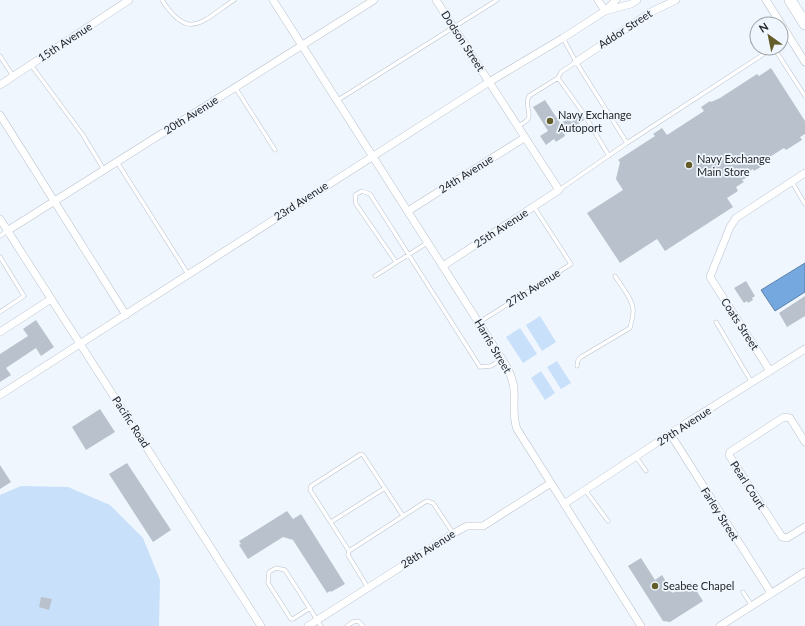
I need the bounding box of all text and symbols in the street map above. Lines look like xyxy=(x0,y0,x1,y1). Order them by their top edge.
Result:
street label: Addor Street xyxy=(595,6,654,51)
street label: Dodson Street xyxy=(439,8,488,73)
north arrow xyxy=(749,16,789,56)
street label: 15th Avenue xyxy=(35,19,94,64)
text: N xyxy=(756,19,770,35)
street label: 20th Avenue xyxy=(161,93,221,136)
place label: Navy Exchange Autoport xyxy=(558,108,632,134)
marker: Navy Exchange Autoport xyxy=(545,116,555,126)
street label: 24th Avenue xyxy=(436,152,496,195)
place label: Navy Exchange Main Store xyxy=(697,152,771,178)
marker: Navy Exchange Main Store xyxy=(684,160,694,170)
street label: 23rd Avenue xyxy=(271,178,330,223)
street label: 25th Avenue xyxy=(471,205,530,250)
street label: 27th Avenue xyxy=(503,266,563,309)
street label: Coats Street xyxy=(719,295,762,352)
street label: Harris Street xyxy=(472,316,515,375)
street label: Pacific Road xyxy=(110,394,153,450)
street label: 29th Avenue xyxy=(654,403,713,448)
street label: Pearl Court xyxy=(728,458,769,511)
street label: Farley Street xyxy=(699,485,742,543)
street label: 28th Avenue xyxy=(398,527,458,570)
place label: Seabee Chapel xyxy=(663,579,734,592)
marker: Seabee Chapel xyxy=(650,581,660,591)

